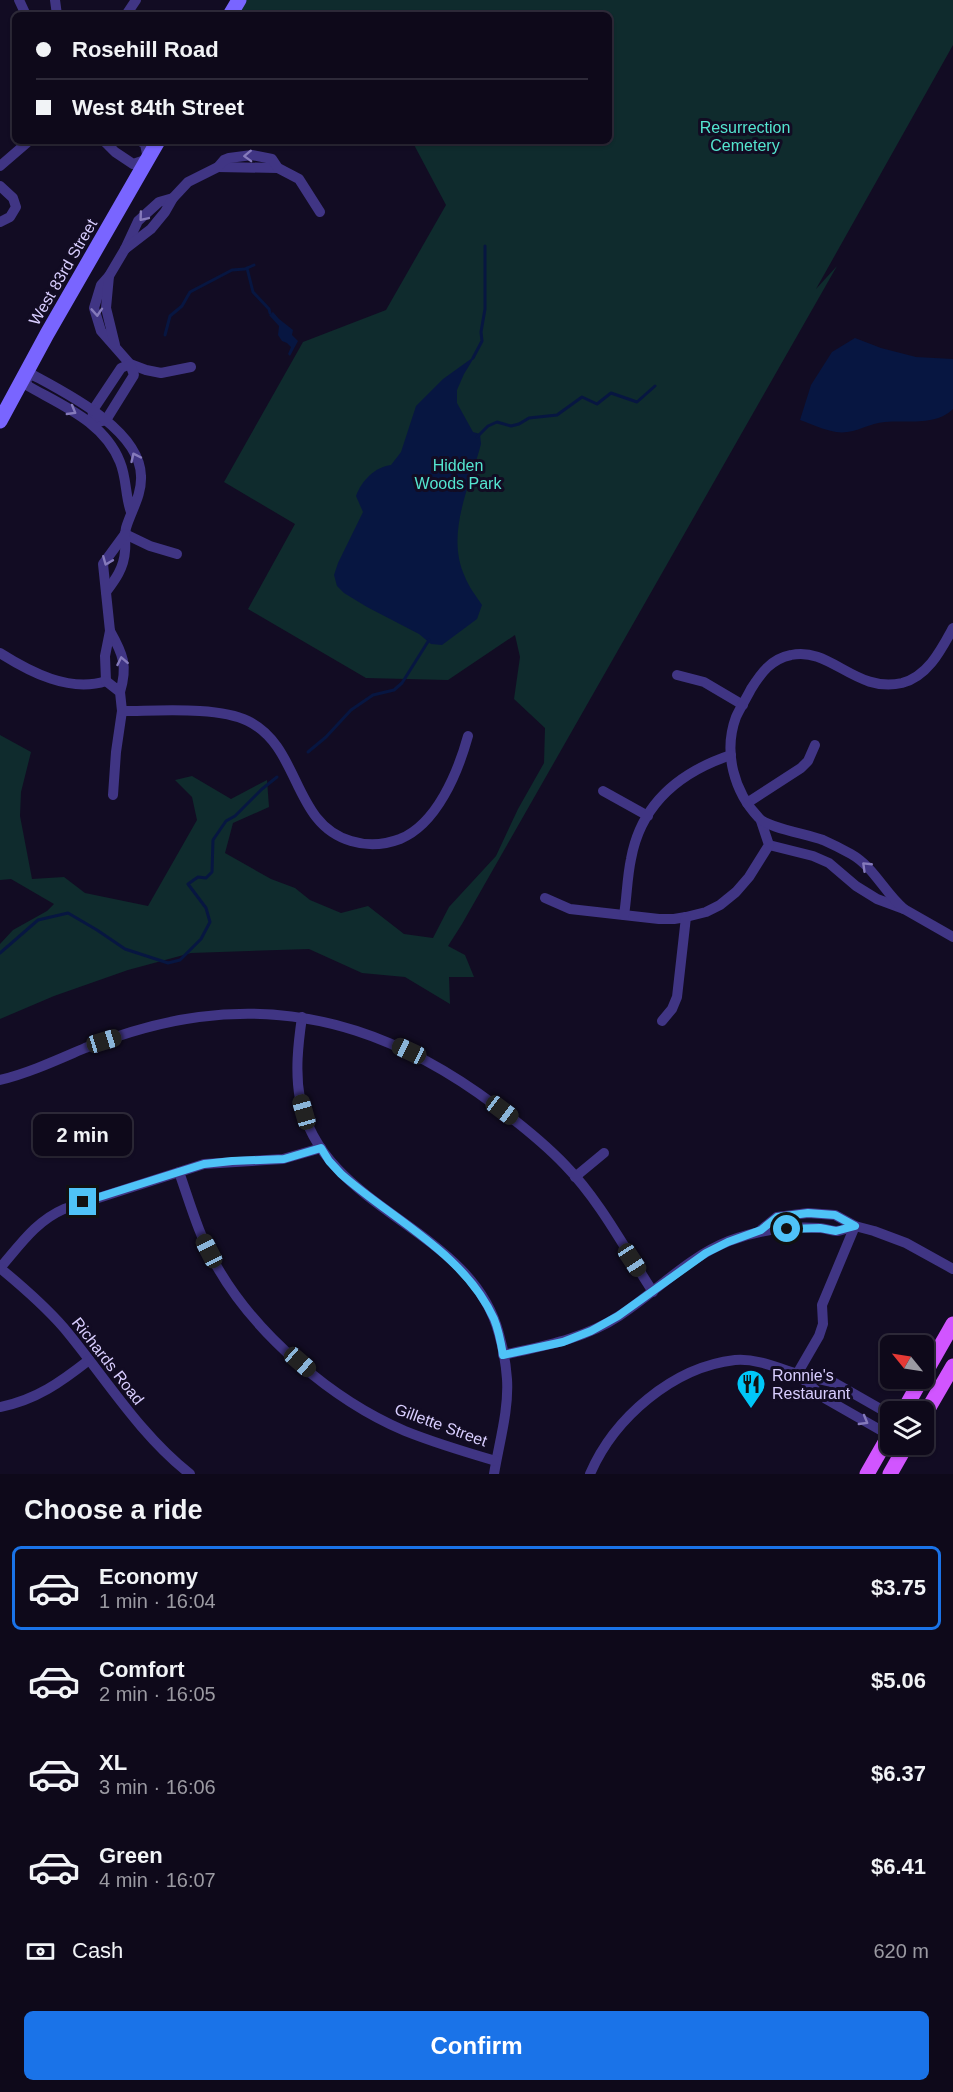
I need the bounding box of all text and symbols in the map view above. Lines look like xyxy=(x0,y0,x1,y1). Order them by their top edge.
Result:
text: Rosehill Road xyxy=(72,37,219,62)
text: West 84th Street xyxy=(72,95,244,120)
park label: Resurrection Cemetery xyxy=(700,119,790,154)
one-way arrow xyxy=(244,150,253,162)
one-way arrow xyxy=(139,210,150,221)
street label: West 83rd Street xyxy=(26,215,101,328)
one-way arrow xyxy=(90,307,103,316)
one-way arrow xyxy=(66,404,76,415)
one-way arrow xyxy=(130,452,142,463)
park label: Hidden Woods Park xyxy=(415,457,502,492)
one-way arrow xyxy=(102,555,114,566)
one-way arrow xyxy=(116,656,129,666)
one-way arrow xyxy=(862,862,872,873)
car xyxy=(84,1027,124,1055)
car xyxy=(389,1035,429,1067)
car xyxy=(290,1092,318,1132)
car xyxy=(482,1092,522,1128)
callout: 2 min xyxy=(34,1115,132,1157)
text: 2 min xyxy=(56,1124,109,1146)
route end xyxy=(69,1188,96,1215)
route start xyxy=(773,1215,800,1242)
car xyxy=(193,1231,225,1271)
car xyxy=(615,1240,649,1280)
street label: Richards Road xyxy=(69,1314,147,1408)
north arrow xyxy=(880,1335,934,1389)
map controls xyxy=(880,1335,934,1455)
car xyxy=(281,1343,319,1381)
place label: Ronnie's Restaurant xyxy=(772,1367,851,1402)
restaurant icon: Ronnie's Restaurant xyxy=(735,1368,767,1410)
street label: Gillette Street xyxy=(393,1400,490,1450)
button: layers xyxy=(880,1401,934,1455)
one-way arrow xyxy=(858,1414,868,1425)
text: Choose a ride xyxy=(24,1495,203,1525)
icon: car xyxy=(27,1561,81,1615)
text: Economy xyxy=(99,1564,198,1589)
text: $3.75 xyxy=(871,1575,926,1600)
text: 1 min · 16:04 xyxy=(99,1590,216,1612)
icon: car xyxy=(27,1654,81,1708)
text: Comfort xyxy=(99,1657,185,1682)
text: $5.06 xyxy=(871,1668,926,1693)
text: 2 min · 16:05 xyxy=(99,1683,216,1705)
icon: car xyxy=(27,1747,81,1801)
text: XL xyxy=(99,1750,127,1775)
text: $6.37 xyxy=(871,1761,926,1786)
text: 3 min · 16:06 xyxy=(99,1776,216,1798)
icon: car xyxy=(27,1840,81,1894)
text: Green xyxy=(99,1843,163,1868)
text: $6.41 xyxy=(871,1854,926,1879)
text: 4 min · 16:07 xyxy=(99,1869,216,1891)
icon: cash xyxy=(24,1935,57,1968)
text: Cash xyxy=(72,1938,123,1963)
text: 620 m xyxy=(873,1940,929,1962)
button: Confirm xyxy=(24,2011,929,2080)

